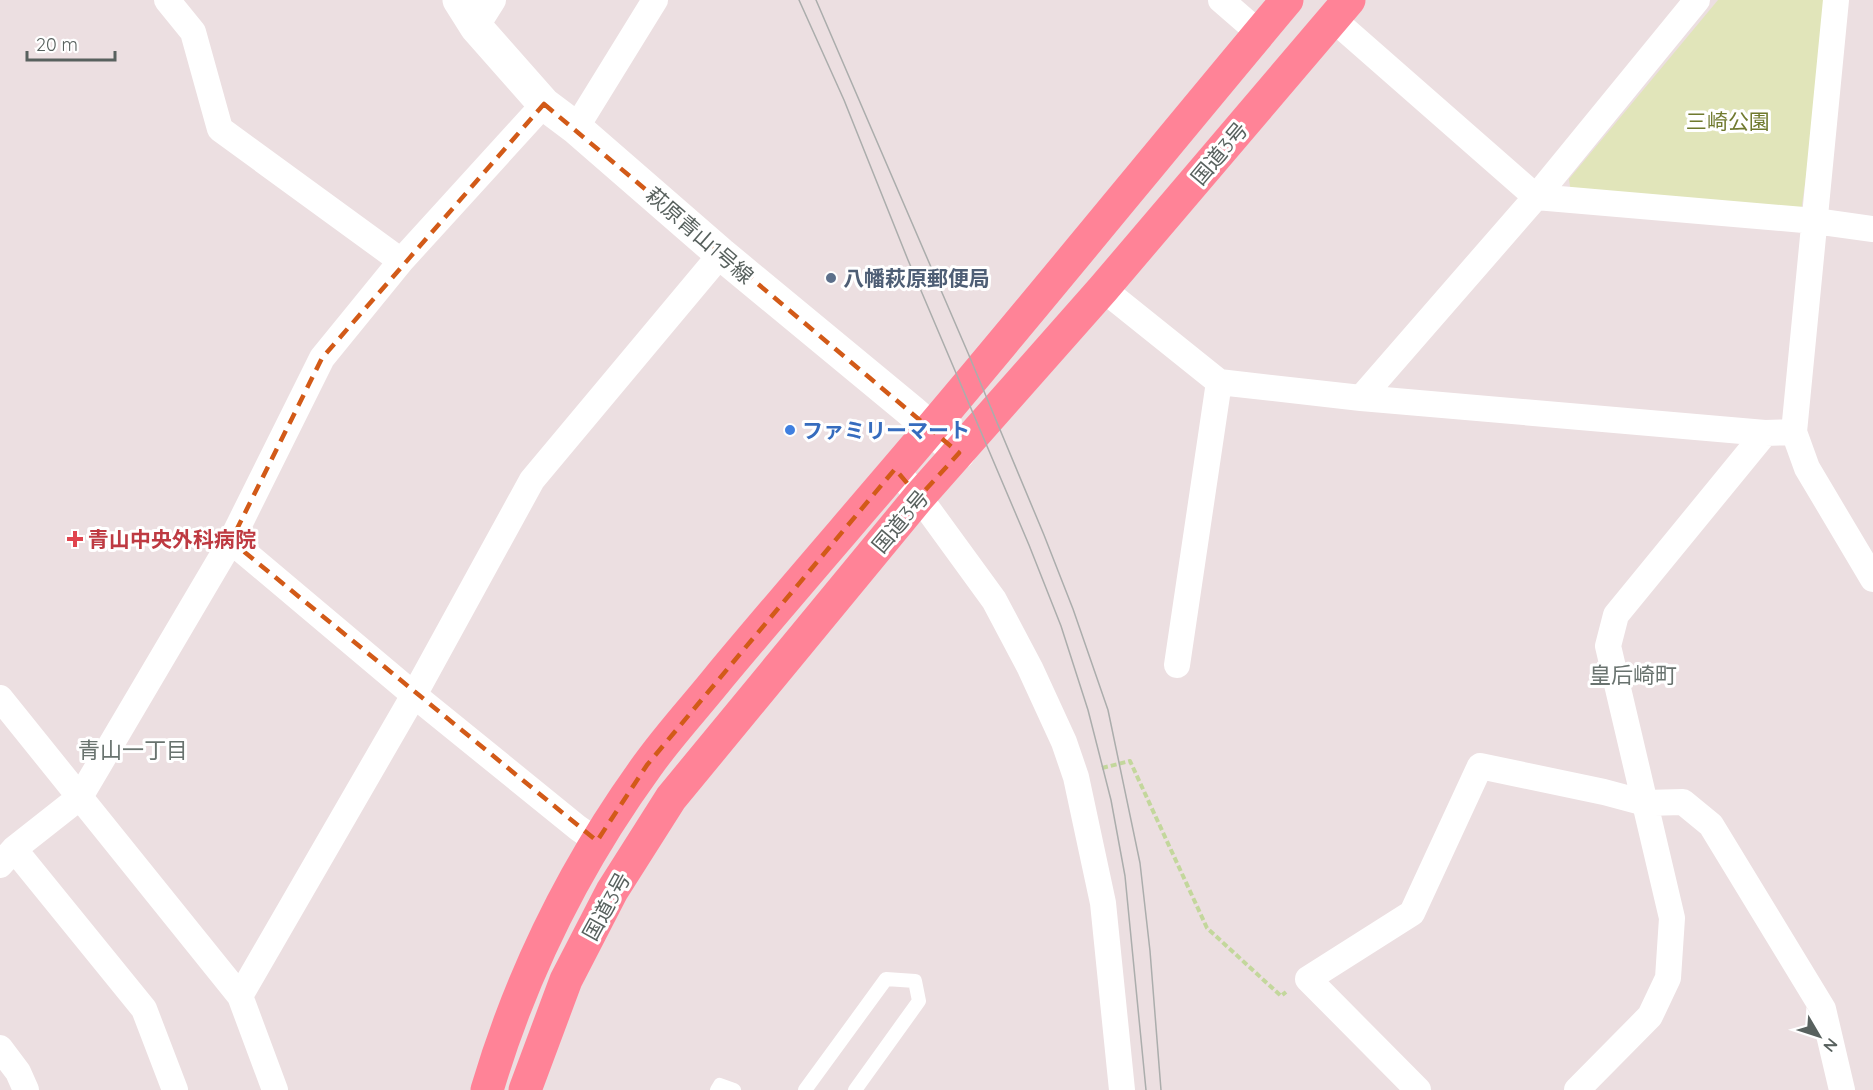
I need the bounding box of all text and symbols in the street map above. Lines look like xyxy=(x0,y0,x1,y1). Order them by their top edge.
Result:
scale bar xyxy=(27,24,116,62)
text: 20 m xyxy=(36,33,78,56)
park label: 三崎公園 xyxy=(1686,108,1770,134)
street label: 国道3号 xyxy=(1185,116,1253,190)
street label: 萩原青山1号線 xyxy=(641,181,759,289)
place label: 八幡萩原郵便局 xyxy=(843,265,990,291)
marker: 八幡萩原郵便局 xyxy=(824,271,838,285)
place label: ファミリーマート xyxy=(802,417,970,443)
marker: ファミリーマート xyxy=(783,423,797,437)
street label: 国道3号 xyxy=(866,484,934,558)
place label: 青山中央外科病院 xyxy=(88,526,256,552)
marker: 青山中央外科病院 xyxy=(66,530,84,548)
district label: 皇后崎町 xyxy=(1589,661,1677,689)
district label: 青山一丁目 xyxy=(78,736,188,764)
street label: 国道3号 xyxy=(577,867,635,945)
north arrow xyxy=(1789,1006,1849,1066)
text: N xyxy=(1819,1035,1842,1056)

